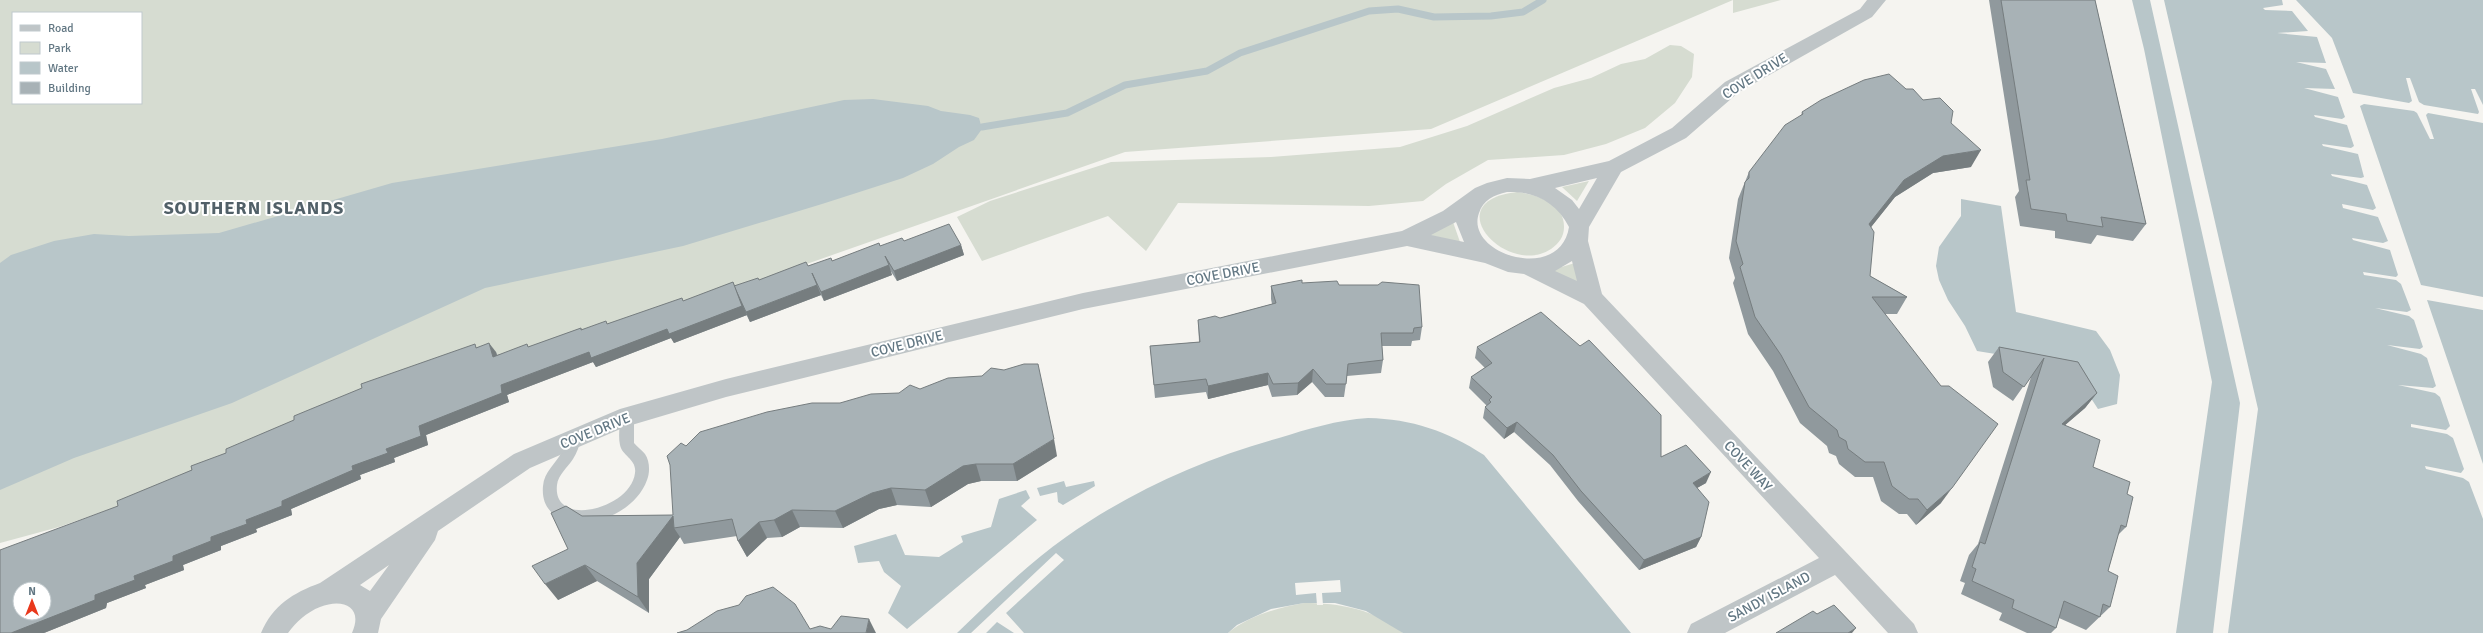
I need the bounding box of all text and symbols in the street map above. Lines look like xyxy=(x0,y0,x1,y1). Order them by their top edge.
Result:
legend xyxy=(12,12,142,104)
text: Road xyxy=(48,21,74,36)
text: Park xyxy=(48,41,71,56)
street label: COVE DRIVE xyxy=(1719,49,1791,103)
text: Water xyxy=(48,61,79,76)
text: Building xyxy=(48,81,91,96)
district label: SOUTHERN ISLANDS xyxy=(164,197,344,219)
street label: COVE DRIVE xyxy=(1185,259,1261,289)
street label: COVE DRIVE xyxy=(869,327,945,361)
street label: COVE DRIVE xyxy=(558,409,633,453)
street label: COVE WAY xyxy=(1720,437,1776,495)
street label: SANDY ISLAND xyxy=(1725,568,1813,626)
north arrow xyxy=(12,581,52,621)
text: N xyxy=(28,585,36,598)

